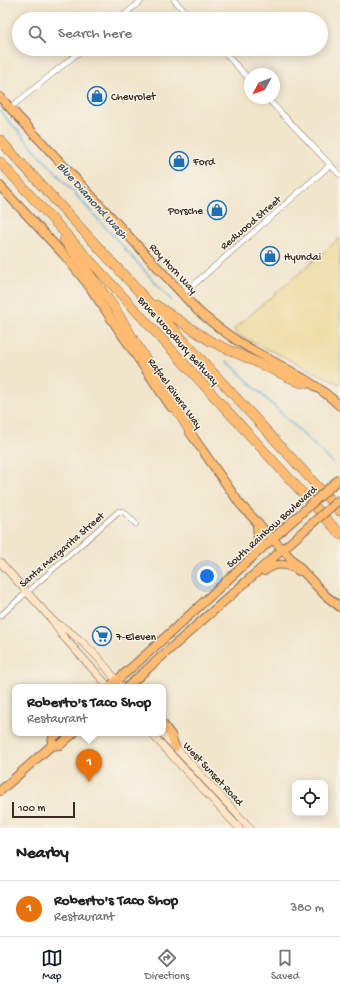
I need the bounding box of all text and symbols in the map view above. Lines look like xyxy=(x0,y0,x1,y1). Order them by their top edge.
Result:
search box xyxy=(12,12,328,56)
icon: search xyxy=(26,23,48,45)
text: Search here xyxy=(58,25,132,43)
north arrow xyxy=(244,68,280,104)
shop icon: Chevrolet xyxy=(86,85,108,107)
place label: Chevrolet xyxy=(111,92,157,104)
shop icon: Ford xyxy=(168,150,190,172)
place label: Ford xyxy=(192,157,216,169)
water label: Blue Diamond Wash xyxy=(53,160,130,243)
street label: Redwood Street xyxy=(219,193,285,253)
shop icon: Porsche xyxy=(206,199,228,221)
place label: Porsche xyxy=(167,206,203,218)
street label: Roy Horn Way xyxy=(146,242,199,297)
shop icon: Hyundai xyxy=(259,245,281,267)
place label: Hyundai xyxy=(284,252,321,264)
street label: Bruce Woodbury Beltway xyxy=(134,294,221,389)
street label: Rafael Rivera Way xyxy=(145,356,205,432)
street label: South Rainbow Boulevard xyxy=(225,483,321,571)
street label: Santa Margarita Street xyxy=(17,509,108,591)
your location xyxy=(197,566,217,586)
supermarket icon: 7-Eleven xyxy=(91,625,113,647)
place label: 7-Eleven xyxy=(115,632,157,644)
popup xyxy=(12,684,166,736)
text: Roberto's Taco Shop xyxy=(27,694,151,712)
text: Restaurant xyxy=(27,712,87,727)
street label: West Sunset Road xyxy=(180,740,246,810)
pin: 1 xyxy=(76,749,102,782)
map controls xyxy=(292,780,328,816)
button: locate xyxy=(292,780,328,816)
scale bar xyxy=(12,800,75,819)
text: 100 m xyxy=(18,803,45,815)
text: Nearby xyxy=(16,844,69,864)
text: Roberto's Taco Shop xyxy=(54,892,178,910)
text: 1 xyxy=(26,901,32,916)
text: 380 m xyxy=(290,901,324,916)
text: Restaurant xyxy=(54,910,114,925)
tab: Map xyxy=(41,947,63,983)
tab: Directions xyxy=(145,947,189,983)
tab: Saved xyxy=(271,947,299,983)

